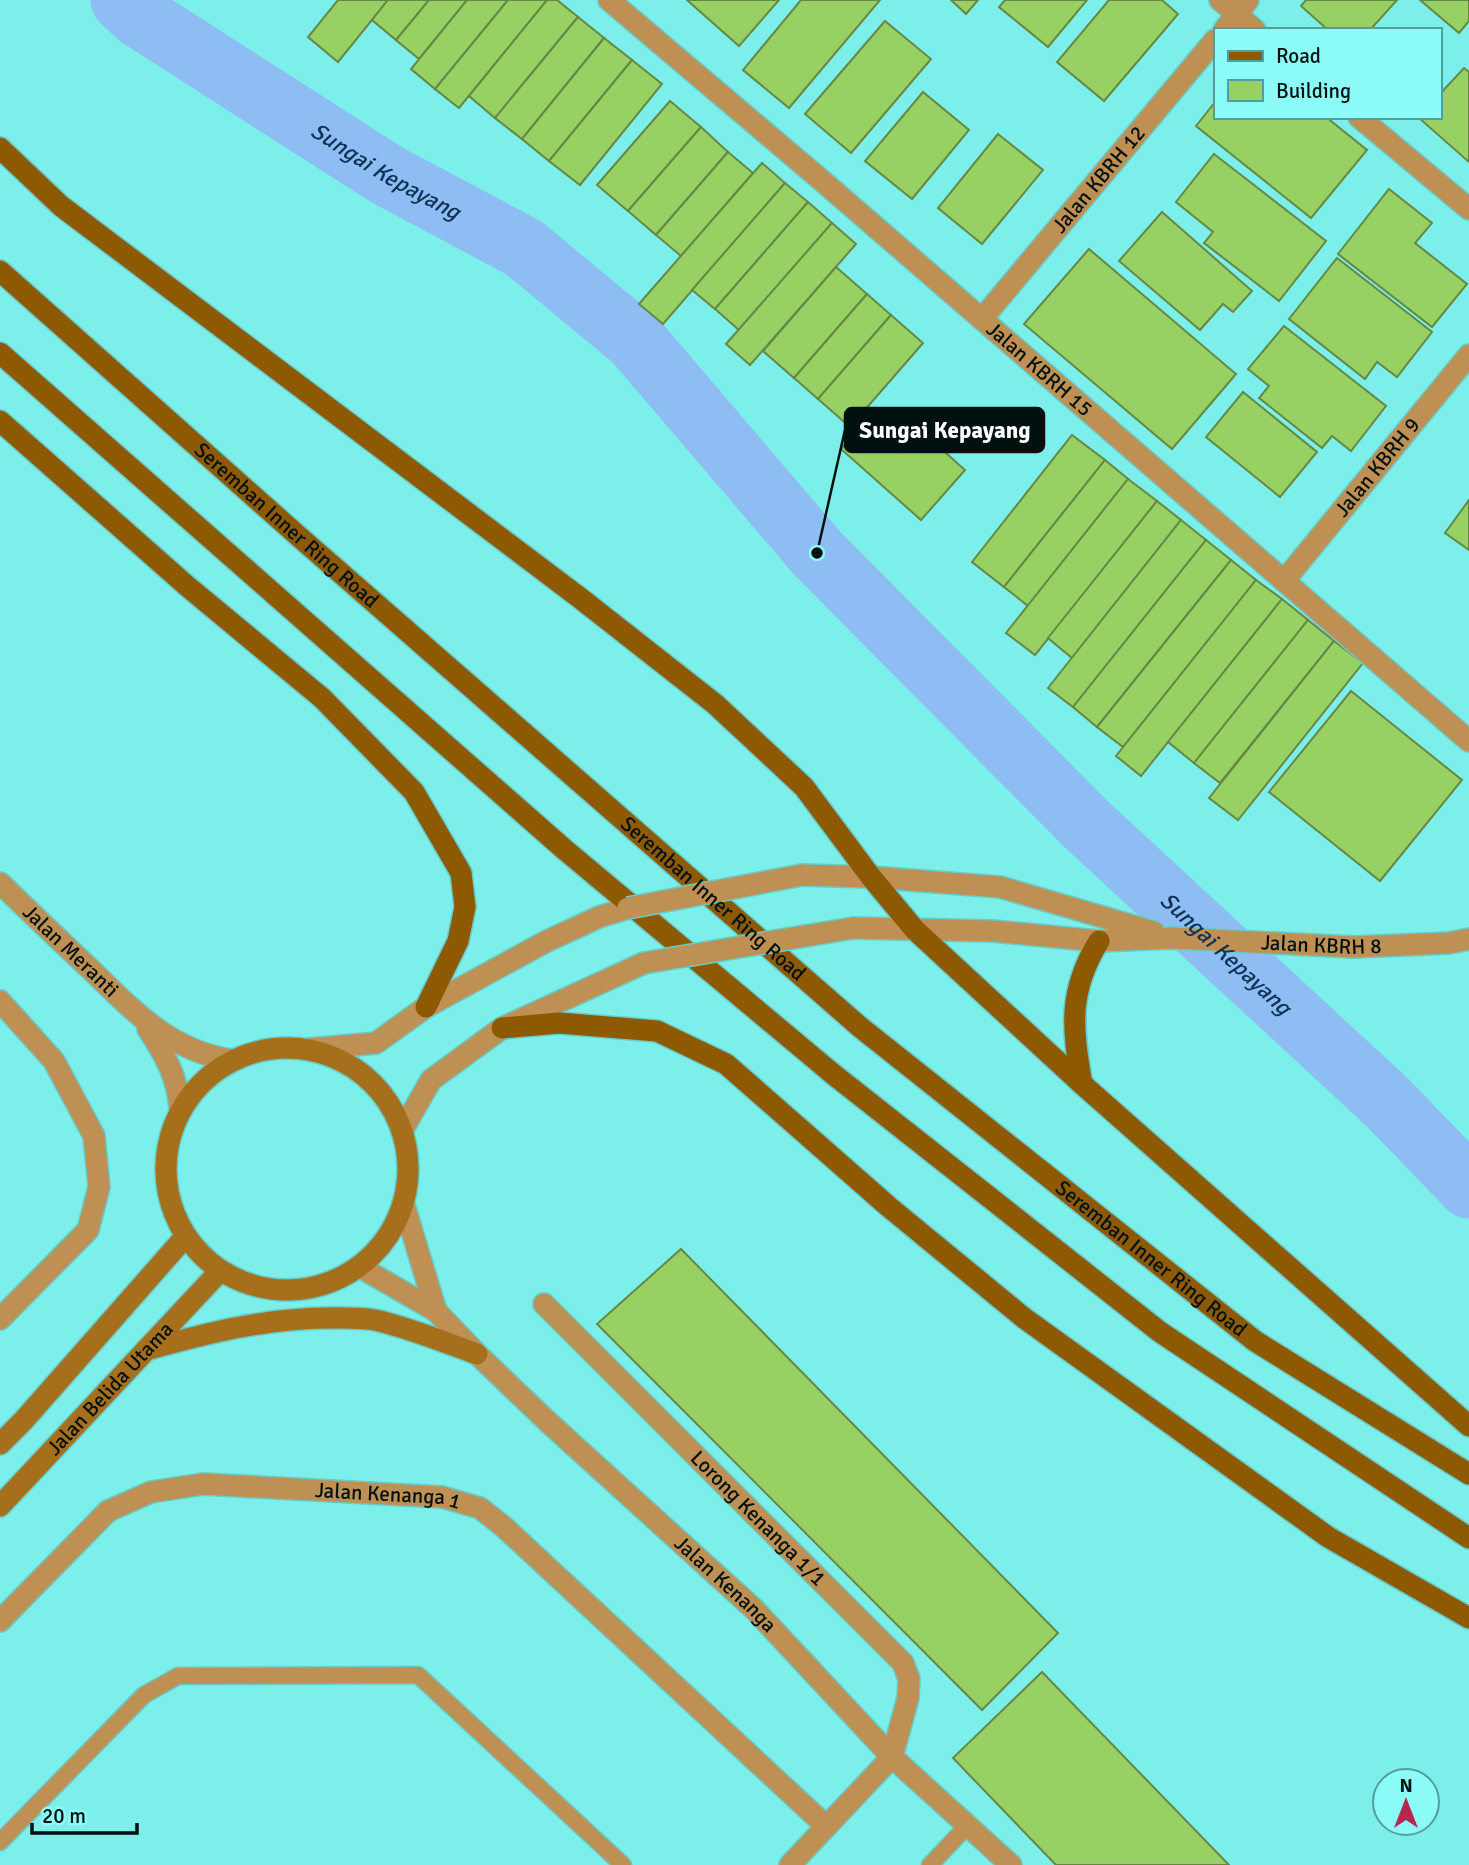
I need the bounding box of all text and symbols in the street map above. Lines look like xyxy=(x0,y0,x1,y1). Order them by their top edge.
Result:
legend xyxy=(1214,28,1441,119)
text: Road xyxy=(1276,43,1321,69)
text: Building xyxy=(1276,78,1351,104)
water label: Sungai Kepayang xyxy=(306,116,467,227)
street label: Jalan KBRH 12 xyxy=(1046,120,1151,238)
street label: Jalan KBRH 15 xyxy=(981,316,1098,422)
callout: Sungai Kepayang xyxy=(845,408,1044,452)
street label: Jalan KBRH 9 xyxy=(1329,412,1425,522)
text: Sungai Kepayang xyxy=(859,416,1031,445)
street label: Seremban Inner Ring Road xyxy=(189,437,384,613)
street label: Seremban Inner Ring Road xyxy=(615,811,811,986)
water label: Sungai Kepayang xyxy=(1154,886,1299,1022)
street label: Jalan Meranti xyxy=(17,899,124,1003)
street label: Jalan KBRH 8 xyxy=(1260,929,1382,960)
street label: Seremban Inner Ring Road xyxy=(1050,1175,1252,1342)
street label: Jalan Belida Utama xyxy=(41,1316,179,1461)
street label: Lorong Kenanga 1/1 xyxy=(685,1445,831,1591)
street label: Jalan Kenanga 1 xyxy=(314,1477,464,1515)
street label: Jalan Kenanga xyxy=(669,1530,782,1638)
north arrow xyxy=(1371,1767,1441,1837)
text: N xyxy=(1399,1774,1413,1798)
scale bar xyxy=(32,1792,136,1836)
text: 20 m xyxy=(42,1803,86,1829)

